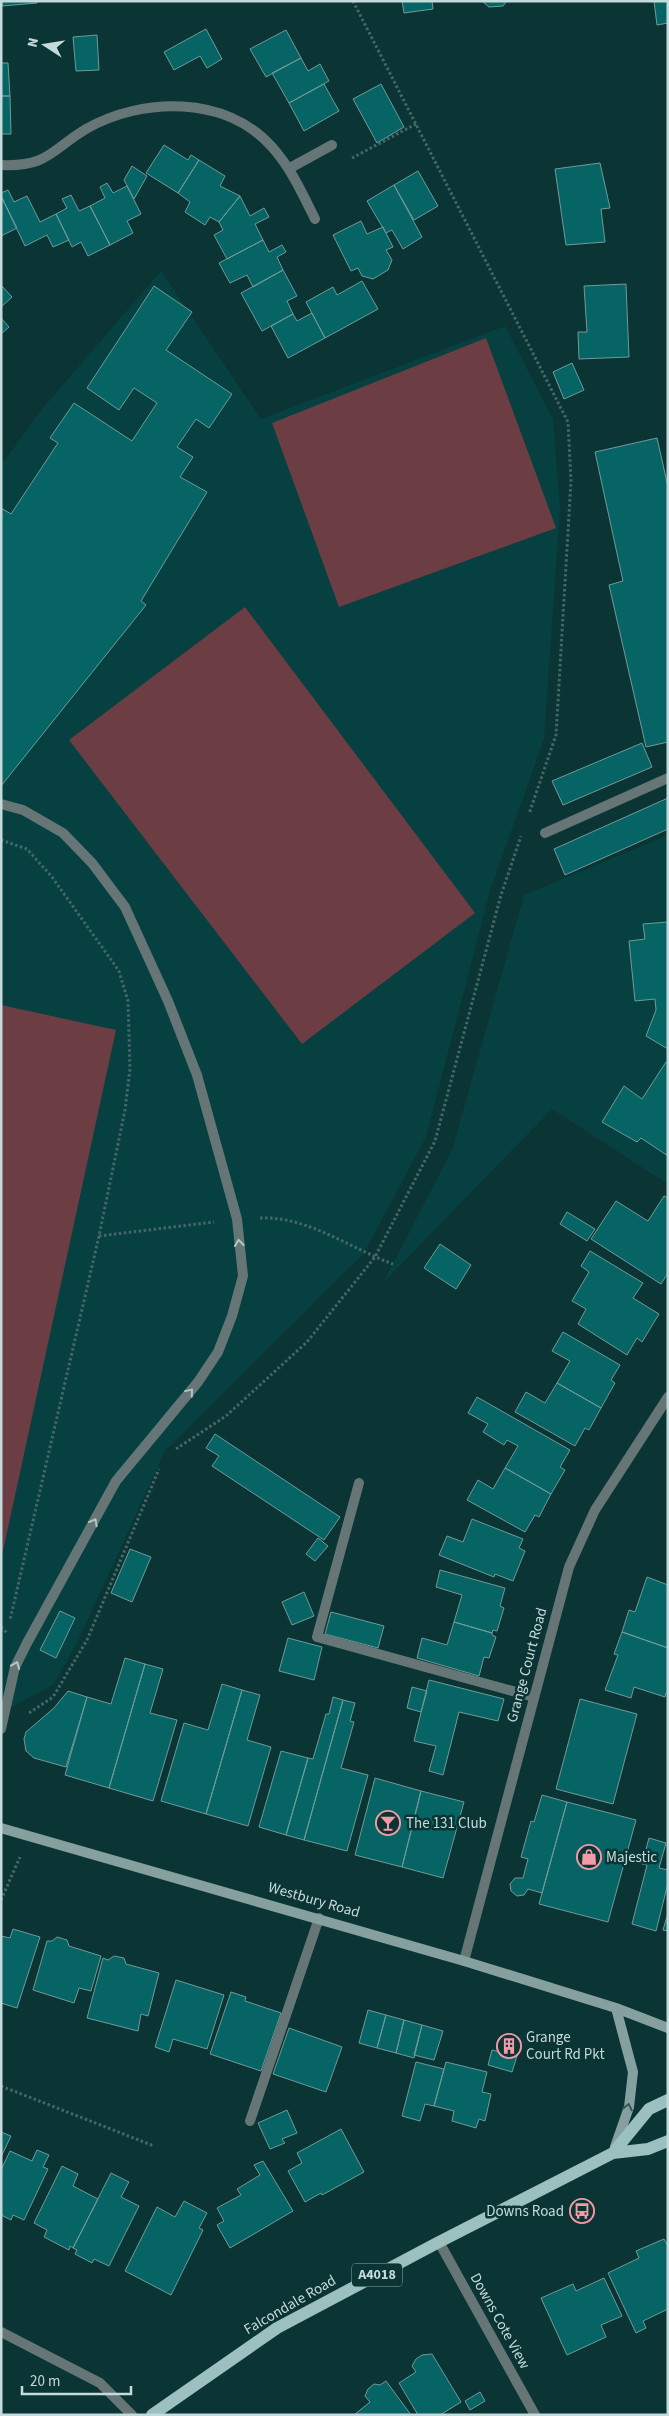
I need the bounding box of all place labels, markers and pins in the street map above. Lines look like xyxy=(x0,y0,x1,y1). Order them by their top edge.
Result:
bar icon: The 131 Club xyxy=(375,1810,401,1836)
place label: The 131 Club xyxy=(406,1813,487,1834)
shop icon: Majestic xyxy=(576,1844,602,1870)
place label: Majestic xyxy=(606,1847,657,1868)
place label: Grange Court Rd Pkt xyxy=(526,2027,605,2065)
building icon: Grange Court Rd Pkt xyxy=(496,2033,522,2059)
bus stop icon: Downs Road xyxy=(569,2198,595,2224)
place label: Downs Road xyxy=(486,2201,564,2222)

